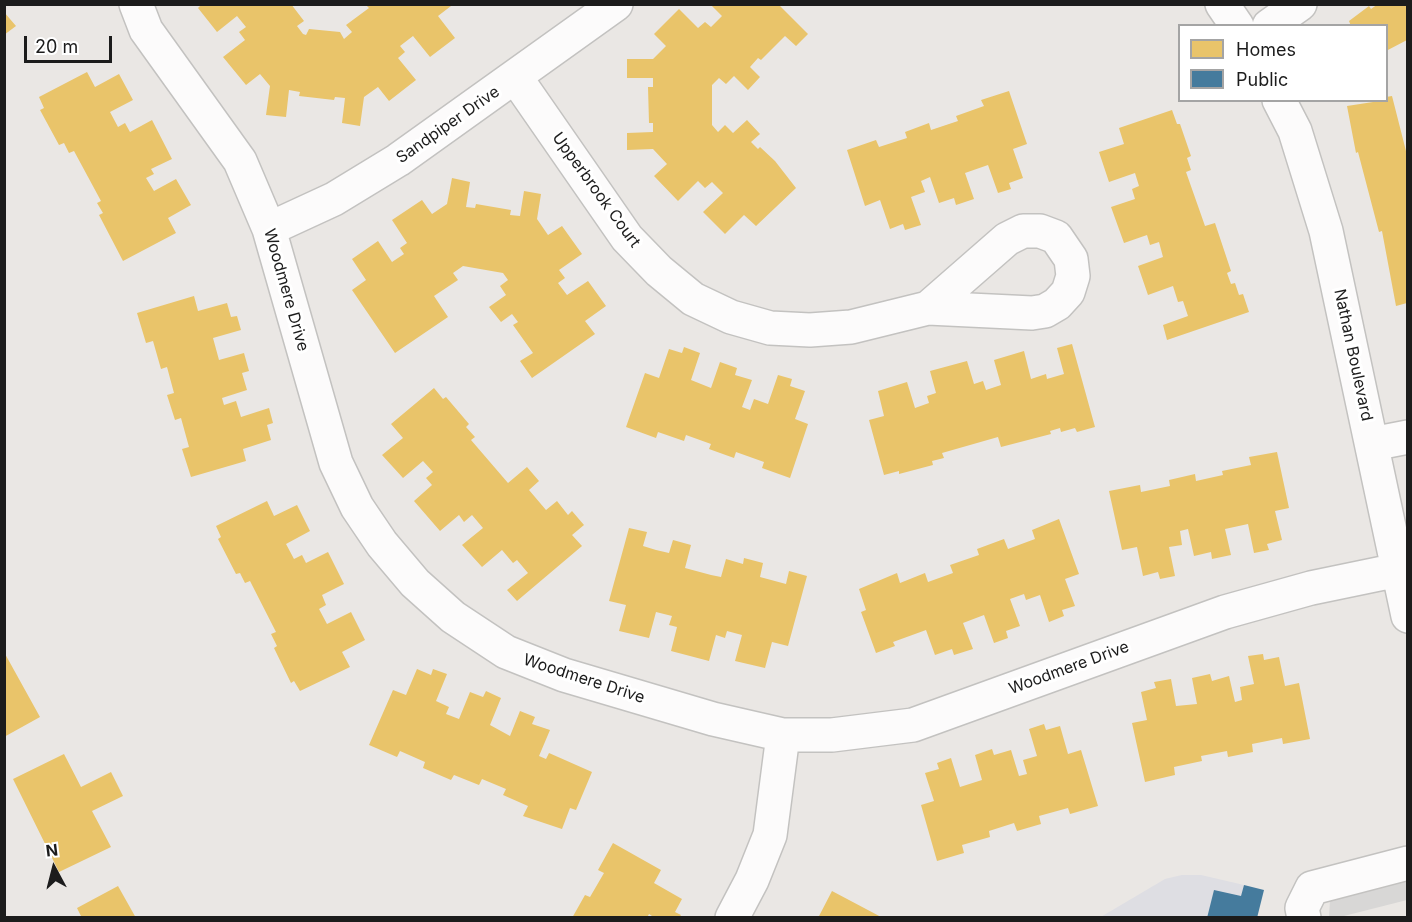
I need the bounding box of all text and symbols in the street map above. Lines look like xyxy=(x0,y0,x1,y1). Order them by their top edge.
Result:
scale bar xyxy=(27,24,116,62)
legend xyxy=(1178,24,1388,102)
text: 20 m xyxy=(35,36,78,57)
text: Homes xyxy=(1236,39,1296,60)
text: Public xyxy=(1236,69,1288,90)
street label: Sandpiper Drive xyxy=(393,82,503,168)
street label: Upperbrook Court xyxy=(548,129,644,251)
street label: Woodmere Drive xyxy=(259,227,313,353)
street label: Nathan Boulevard xyxy=(1330,287,1376,423)
street label: Woodmere Drive xyxy=(1006,637,1132,699)
street label: Woodmere Drive xyxy=(521,650,647,708)
north arrow xyxy=(24,838,84,898)
text: N xyxy=(45,839,59,861)

